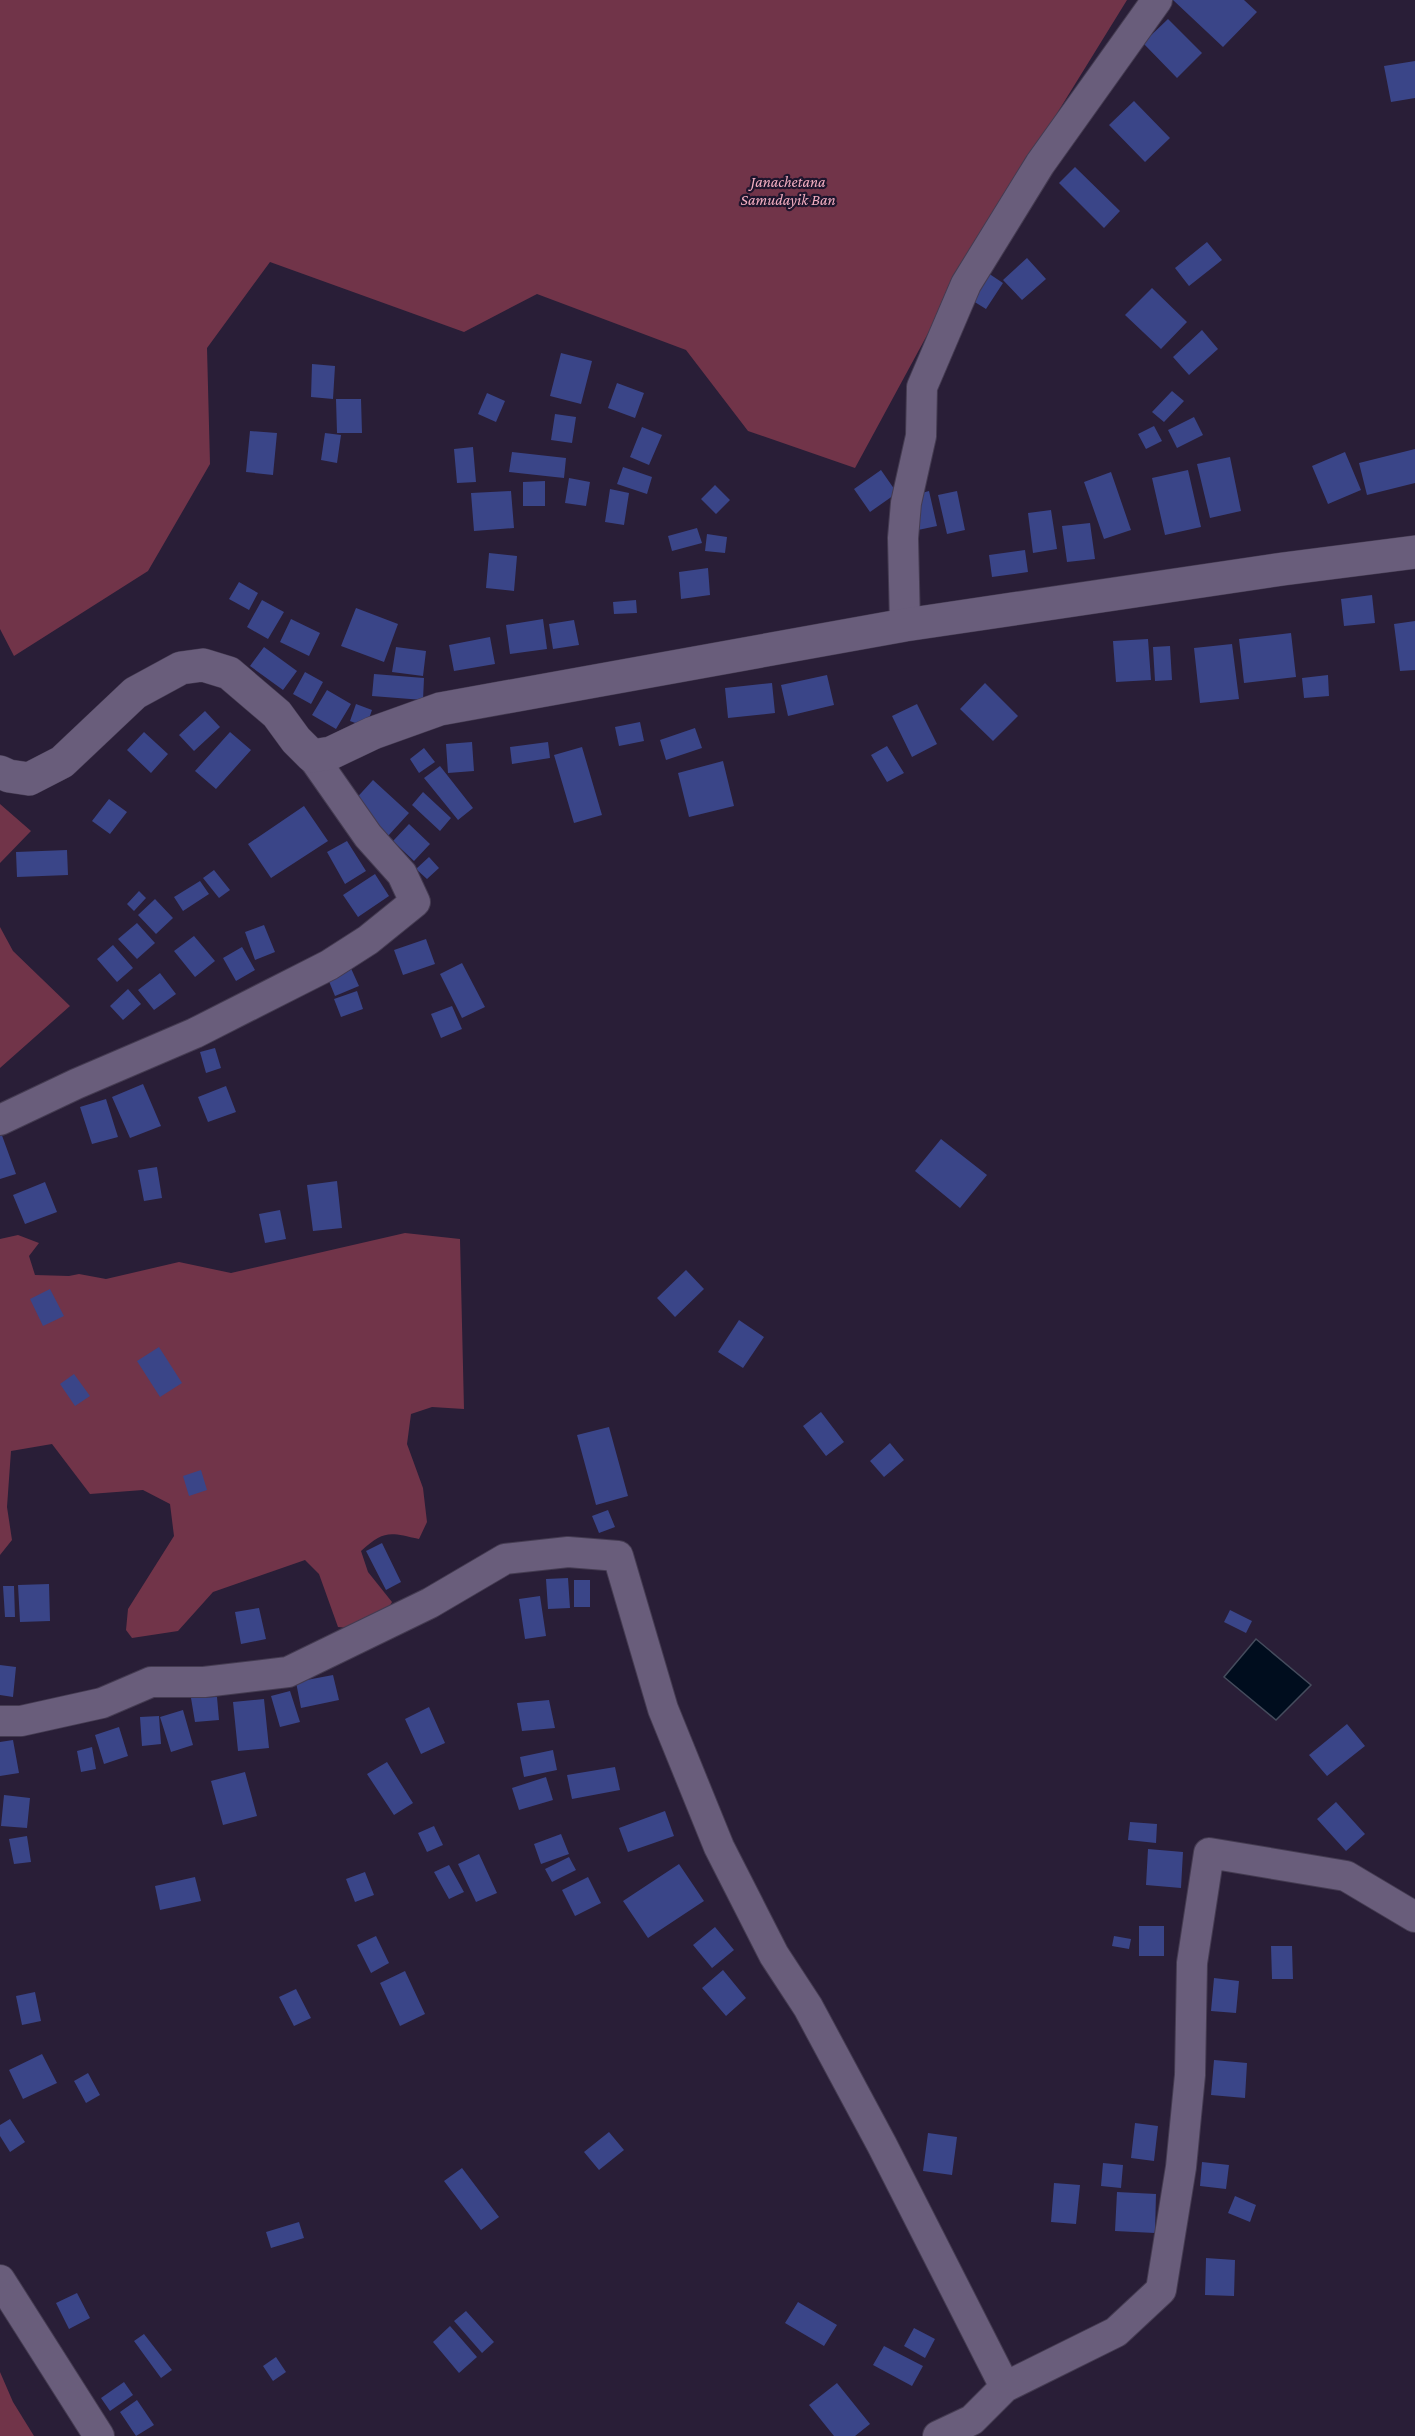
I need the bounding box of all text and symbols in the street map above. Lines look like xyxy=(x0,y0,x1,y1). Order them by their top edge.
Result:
park label: Janachetana Samudayik Ban xyxy=(740,173,836,209)

